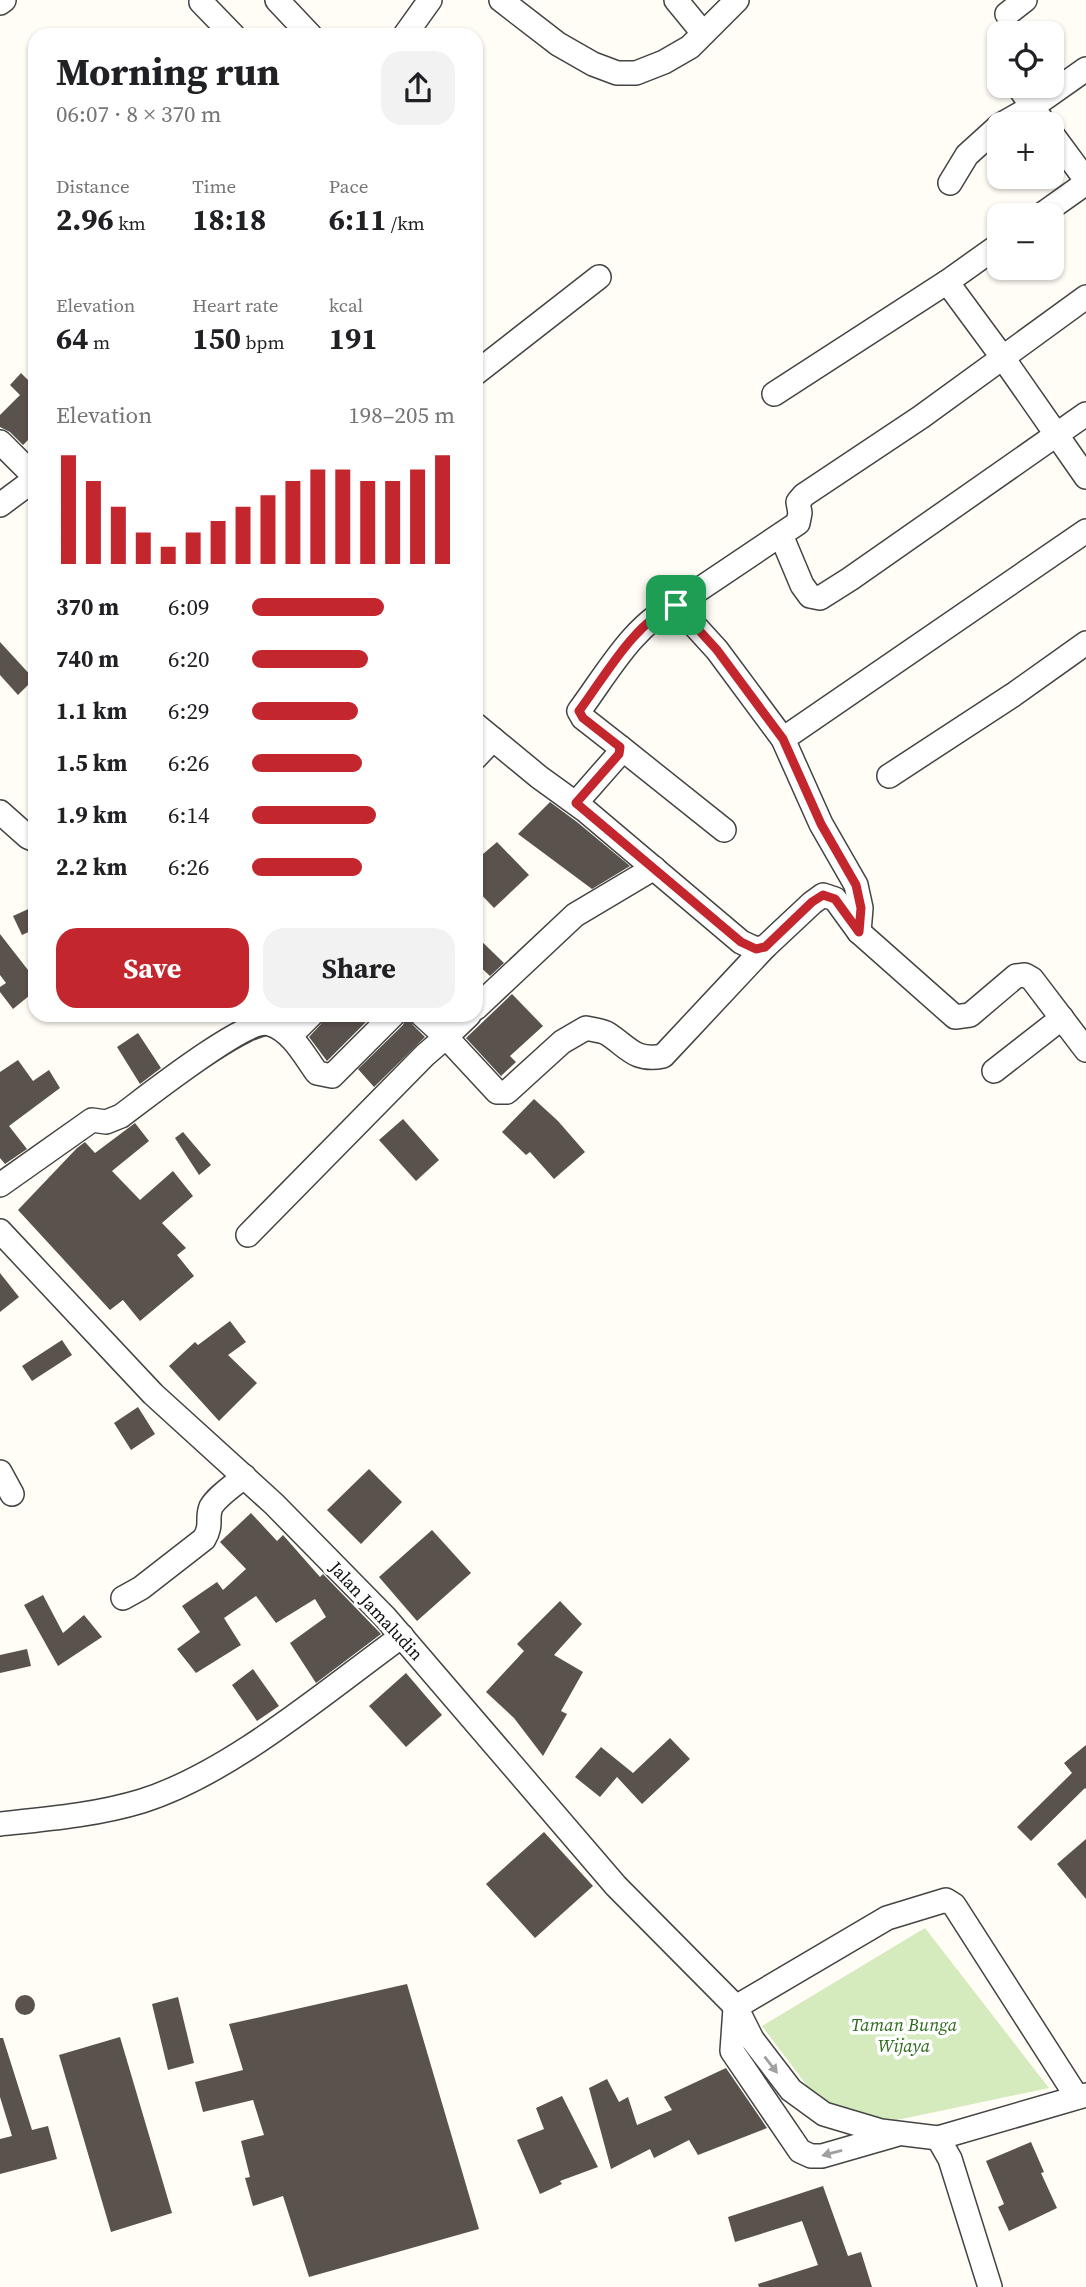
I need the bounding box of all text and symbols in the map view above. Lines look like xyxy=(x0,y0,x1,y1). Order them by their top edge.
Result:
map controls xyxy=(987,21,1064,280)
button: locate xyxy=(987,21,1064,98)
text: Morning run xyxy=(56,46,280,98)
button: share xyxy=(381,51,455,125)
text: 06:07 · 8 × 370 m xyxy=(56,98,222,130)
button: + xyxy=(987,112,1064,189)
text: Distance xyxy=(56,173,130,199)
text: Time xyxy=(192,173,236,199)
text: Pace xyxy=(329,173,368,199)
text: 2.96 xyxy=(56,199,114,240)
text: 18:18 xyxy=(192,199,266,240)
text: 6:11 xyxy=(329,199,386,240)
button: − xyxy=(987,203,1064,280)
text: km xyxy=(114,210,146,236)
text: /km xyxy=(386,210,425,236)
text: Elevation xyxy=(56,292,135,318)
text: Heart rate xyxy=(192,292,278,318)
text: kcal xyxy=(329,292,363,318)
text: 64 xyxy=(56,318,89,359)
text: 150 xyxy=(192,318,241,359)
text: 191 xyxy=(329,318,377,359)
text: m xyxy=(89,329,110,355)
text: bpm xyxy=(241,329,285,355)
text: Elevation xyxy=(56,399,152,431)
text: 198–205 m xyxy=(348,399,455,431)
pin xyxy=(646,575,706,635)
icon: arrive xyxy=(657,586,695,624)
text: 370 m xyxy=(56,591,119,623)
text: 6:09 xyxy=(168,591,209,623)
text: 740 m xyxy=(56,643,119,675)
text: 6:20 xyxy=(168,643,209,675)
text: 1.1 km xyxy=(56,695,127,727)
text: 6:29 xyxy=(168,695,209,727)
text: 1.5 km xyxy=(56,747,127,779)
text: 6:26 xyxy=(168,747,209,779)
text: 1.9 km xyxy=(56,799,127,831)
text: 6:14 xyxy=(168,799,209,831)
text: 2.2 km xyxy=(56,851,127,883)
text: 6:26 xyxy=(168,851,209,883)
button: Save xyxy=(56,928,249,1008)
button: Share xyxy=(263,928,455,1008)
street label: Jalan Jamaludin xyxy=(323,1555,429,1666)
park label: Taman Bunga Wijaya xyxy=(851,2012,958,2058)
one-way arrow xyxy=(763,2056,778,2074)
one-way arrow xyxy=(821,2148,843,2159)

